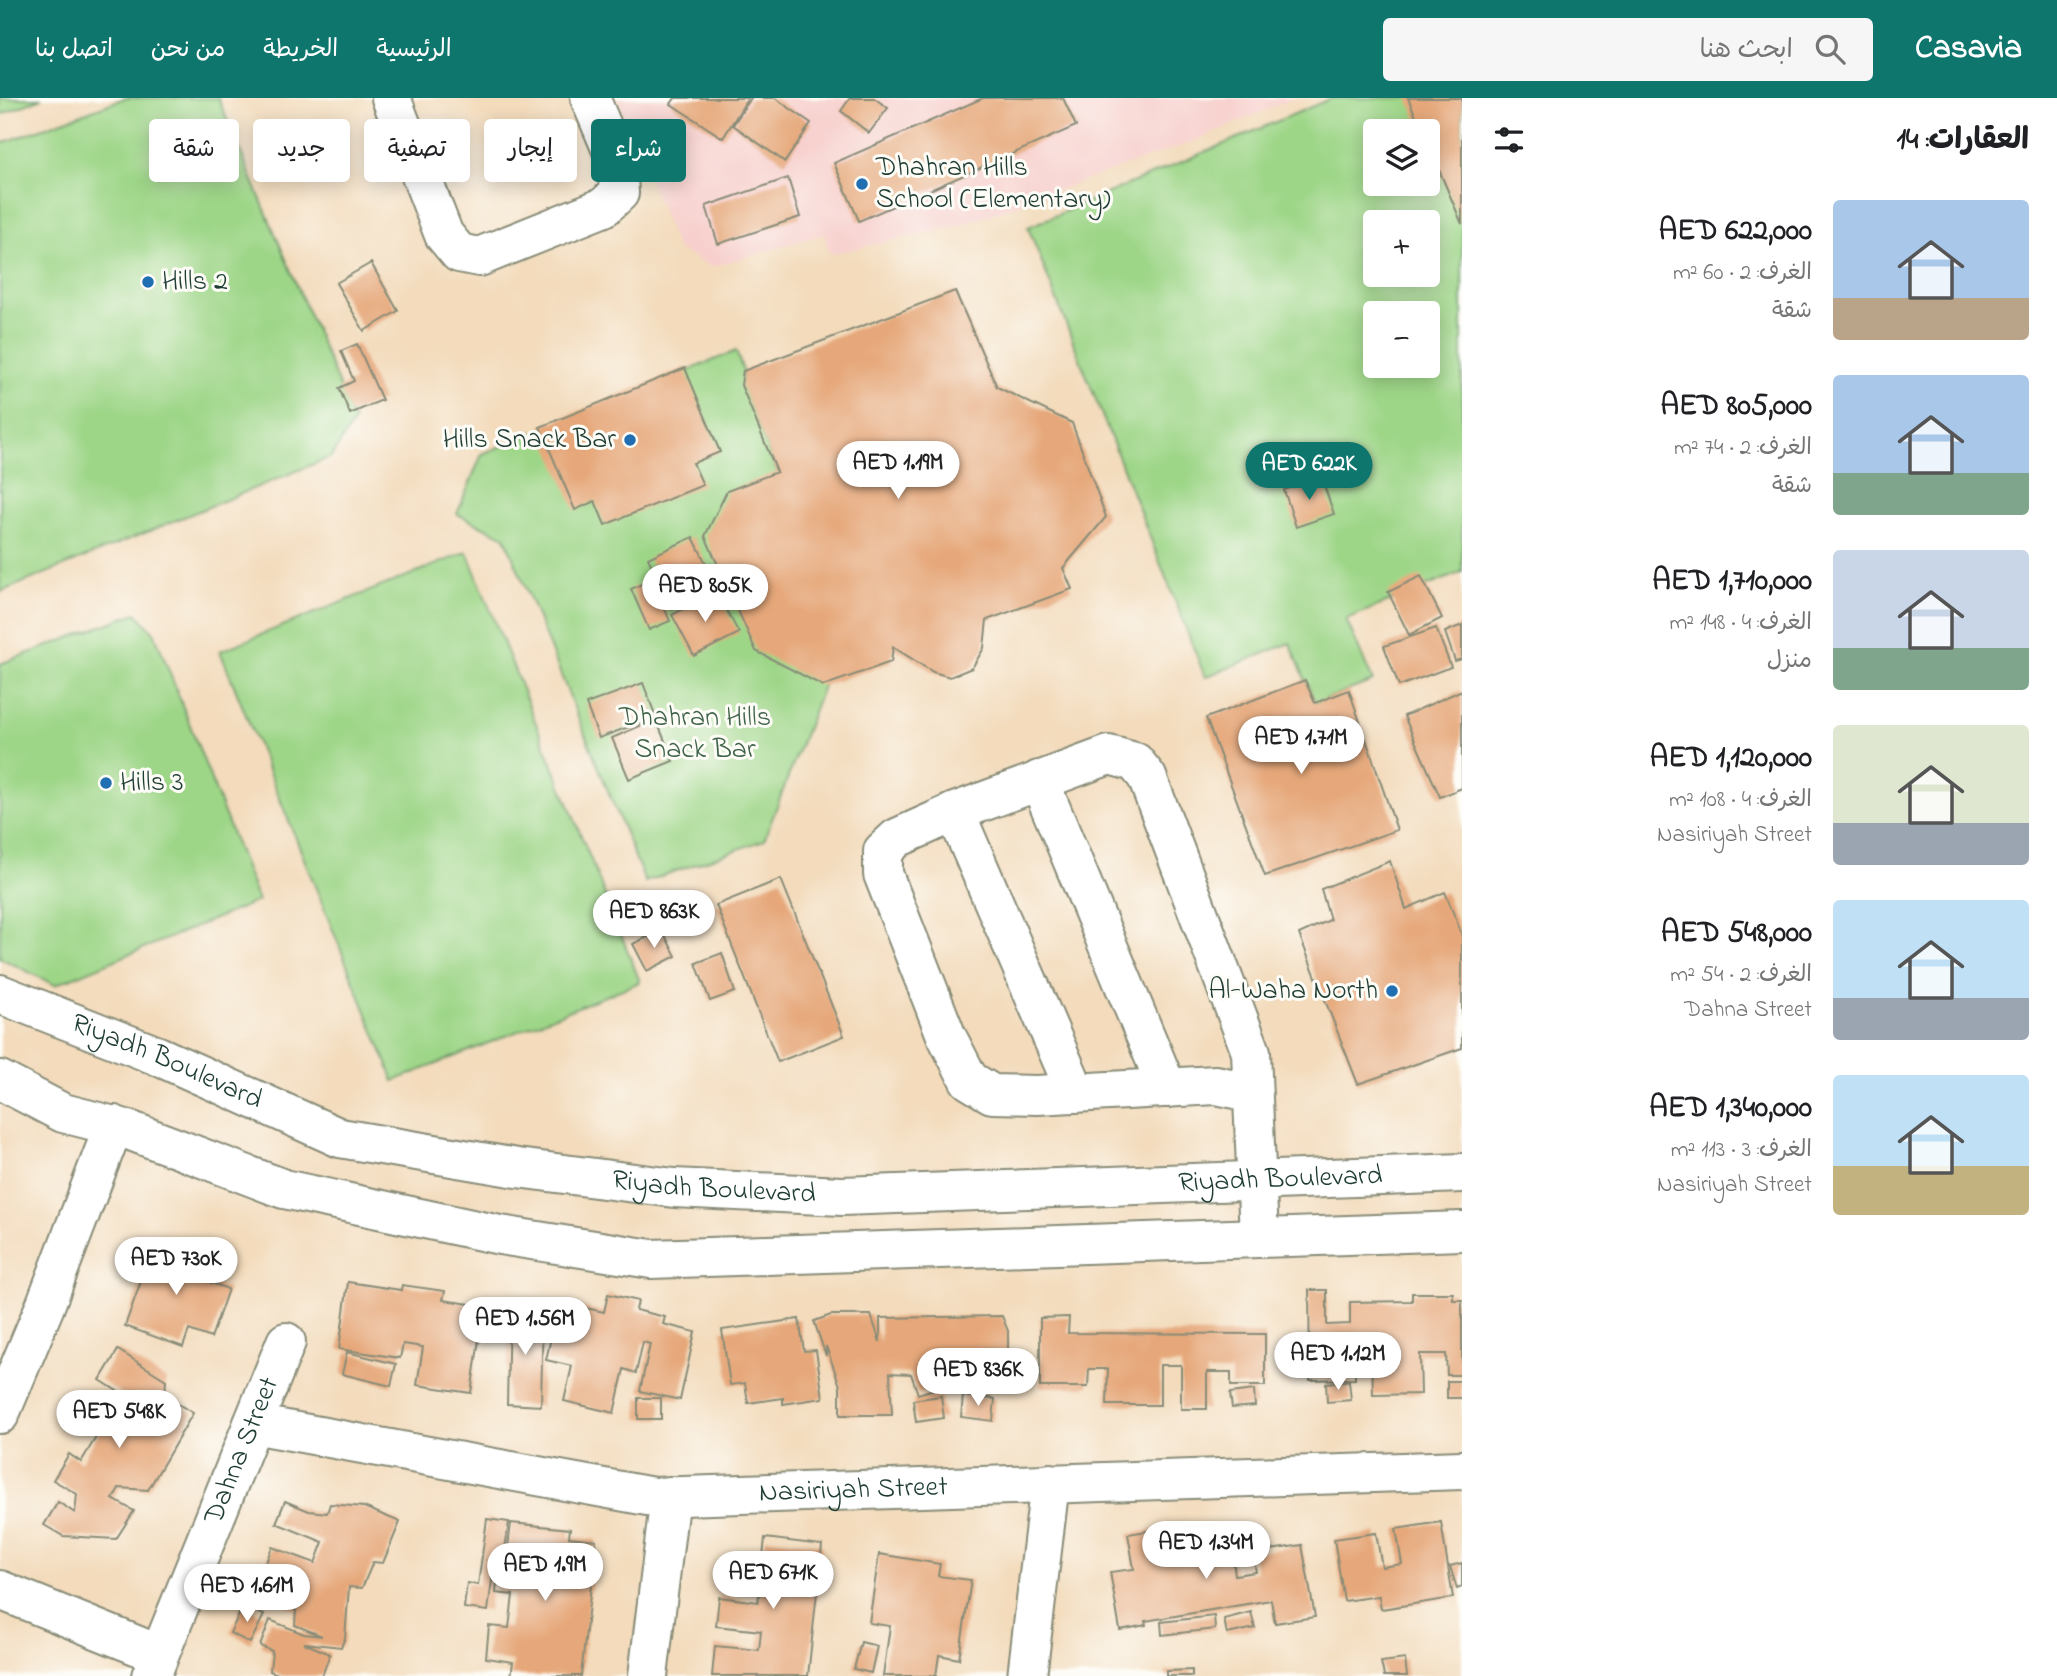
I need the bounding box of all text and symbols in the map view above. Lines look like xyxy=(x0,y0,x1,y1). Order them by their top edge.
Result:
search box xyxy=(1383,18,1873,81)
text: Casavia xyxy=(1915,25,2022,73)
icon: search xyxy=(1811,30,1849,68)
text: ابحث هنا xyxy=(1700,32,1793,70)
text: اتصل بنا xyxy=(35,33,113,68)
text: من نحن xyxy=(151,33,225,68)
text: الخريطة xyxy=(263,33,338,68)
text: الرئيسية xyxy=(376,33,452,68)
chip: شقة xyxy=(149,119,239,182)
chip: جديد xyxy=(253,119,350,182)
chip: تصفية xyxy=(364,119,470,182)
chip: إيجار xyxy=(484,119,577,182)
chip: شراء xyxy=(591,119,686,182)
map controls xyxy=(1363,119,1440,378)
button: layers xyxy=(1363,119,1440,196)
text: العقارات: 14 xyxy=(1897,119,2029,163)
icon: filters xyxy=(1490,121,1528,159)
place label: Dhahran Hills School (Elementary) xyxy=(875,148,1111,221)
marker: Dhahran Hills School (Elementary) xyxy=(854,176,870,192)
button: + xyxy=(1363,210,1440,287)
text: AED 622,000 xyxy=(1659,210,1812,254)
icon: home xyxy=(1889,228,1973,312)
text: الغرف: 2 · 60 m² xyxy=(1673,257,1812,290)
place label: Hills 2 xyxy=(162,262,228,303)
marker: Hills 2 xyxy=(140,274,156,290)
text: شقة xyxy=(1772,295,1812,328)
button: − xyxy=(1363,301,1440,378)
text: AED 805,000 xyxy=(1660,385,1812,429)
icon: home xyxy=(1889,403,1973,487)
place label: Hills Snack Bar xyxy=(443,420,616,461)
marker: Hills Snack Bar xyxy=(622,432,638,448)
text: الغرف: 2 · 74 m² xyxy=(1674,432,1812,465)
pin: AED 1.19M xyxy=(818,442,978,501)
pin: AED 622K xyxy=(1237,442,1381,502)
text: AED 1.19M xyxy=(853,447,943,480)
text: AED 622K xyxy=(1262,448,1356,481)
text: شقة xyxy=(1772,470,1812,503)
text: AED 1,710,000 xyxy=(1652,560,1812,604)
pin: AED 805K xyxy=(633,564,777,624)
text: AED 805K xyxy=(658,570,752,603)
icon: home xyxy=(1889,578,1973,662)
text: الغرف: 4 · 148 m² xyxy=(1670,607,1812,640)
text: منزل xyxy=(1767,645,1812,678)
park label: Dhahran Hills Snack Bar xyxy=(618,698,771,771)
pin: AED 1.71M xyxy=(1221,716,1381,776)
text: AED 1.71M xyxy=(1254,722,1348,755)
text: AED 1,120,000 xyxy=(1650,737,1812,781)
icon: home xyxy=(1889,753,1973,837)
place label: Hills 3 xyxy=(120,763,184,804)
marker: Hills 3 xyxy=(98,775,114,791)
text: الغرف: 4 · 108 m² xyxy=(1669,784,1812,817)
text: Nasiriyah Street xyxy=(1657,819,1812,852)
pin: AED 863K xyxy=(582,890,726,950)
text: AED 863K xyxy=(609,896,699,929)
text: AED 548,000 xyxy=(1661,912,1812,956)
icon: home xyxy=(1889,928,1973,1012)
text: الغرف: 2 · 54 m² xyxy=(1670,959,1812,992)
place label: Al-Waha North xyxy=(1208,971,1378,1012)
marker: Al-Waha North xyxy=(1384,983,1400,999)
text: Dahna Street xyxy=(1684,994,1812,1027)
street label: Riyadh Boulevard xyxy=(65,1003,269,1121)
text: AED 1,340,000 xyxy=(1649,1087,1812,1131)
icon: home xyxy=(1889,1103,1973,1187)
text: الغرف: 3 · 113 m² xyxy=(1671,1134,1812,1167)
street label: Riyadh Boulevard xyxy=(1178,1155,1383,1204)
street label: Riyadh Boulevard xyxy=(610,1160,817,1215)
text: Nasiriyah Street xyxy=(1657,1169,1812,1202)
pin: AED 730K xyxy=(104,1238,248,1297)
text: AED 730K xyxy=(131,1243,221,1276)
pin: AED 1.56M xyxy=(445,1298,605,1357)
text: AED 1.56M xyxy=(475,1303,575,1336)
pin: AED 1.12M xyxy=(1258,1332,1418,1392)
text: AED 1.12M xyxy=(1290,1338,1386,1371)
pin: AED 836K xyxy=(906,1348,1050,1408)
text: AED 836K xyxy=(933,1354,1023,1387)
street label: Dahna Street xyxy=(194,1371,290,1531)
pin: AED 548K xyxy=(47,1390,191,1450)
text: AED 548K xyxy=(72,1396,166,1429)
street label: Nasiriyah Street xyxy=(758,1467,948,1514)
pin: AED 1.34M xyxy=(1126,1522,1286,1581)
text: AED 1.34M xyxy=(1158,1527,1254,1560)
pin: AED 1.9M xyxy=(473,1544,617,1603)
text: AED 1.9M xyxy=(503,1549,587,1582)
pin: AED 671K xyxy=(701,1552,845,1611)
text: AED 671K xyxy=(729,1557,817,1590)
pin: AED 1.61M xyxy=(167,1564,327,1624)
text: AED 1.61M xyxy=(200,1570,294,1603)

